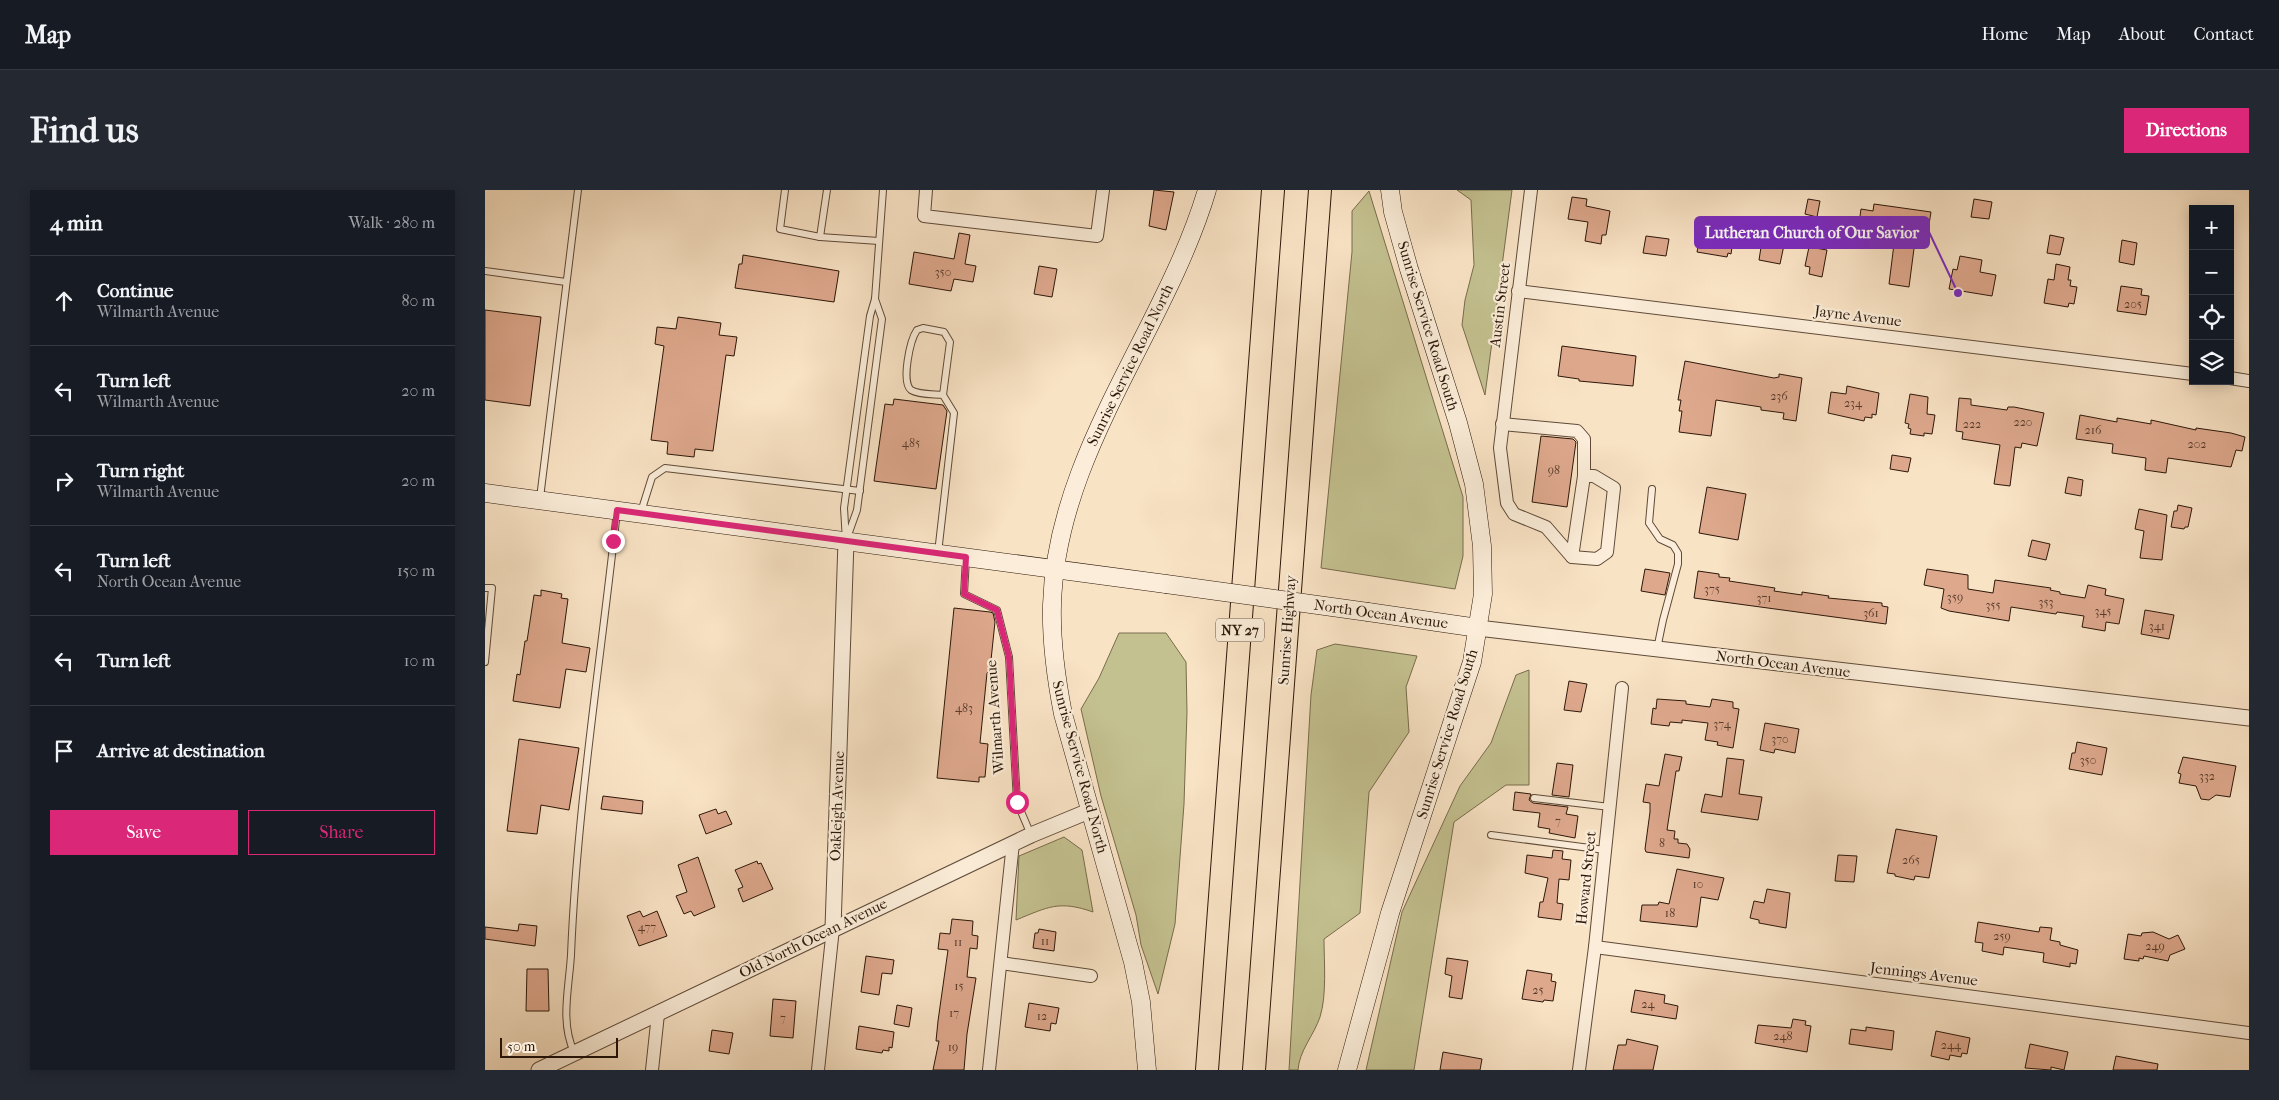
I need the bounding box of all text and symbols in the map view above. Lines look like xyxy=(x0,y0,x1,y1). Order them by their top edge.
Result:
text: Map xyxy=(25,21,71,49)
text: Home xyxy=(1981,24,2028,45)
text: Map xyxy=(2056,24,2091,45)
text: About xyxy=(2119,24,2165,45)
text: Contact xyxy=(2193,24,2254,45)
button: Directions xyxy=(2124,108,2249,153)
text: Find us xyxy=(30,110,139,151)
map controls xyxy=(2189,205,2234,385)
button: + xyxy=(2189,205,2234,250)
text: 4 min xyxy=(50,211,103,235)
text: Walk · 280 m xyxy=(348,213,435,232)
callout: Lutheran Church of Our Savior xyxy=(1695,217,1929,248)
text: Lutheran Church of Our Savior xyxy=(1705,223,1920,242)
street label: Sunrise Service Road South xyxy=(1394,239,1463,414)
button: − xyxy=(2189,250,2234,295)
street label: Austin Street xyxy=(1486,261,1514,349)
house number: 350 xyxy=(935,265,951,279)
text: Continue xyxy=(97,280,173,302)
street label: Sunrise Service Road North xyxy=(1083,281,1177,449)
icon: ahead xyxy=(50,287,78,315)
text: 80 m xyxy=(401,291,435,310)
button: locate xyxy=(2189,295,2234,340)
house number: 205 xyxy=(2124,297,2142,311)
text: Wilmarth Avenue xyxy=(97,302,219,321)
street label: Jayne Avenue xyxy=(1812,302,1903,330)
button: layers xyxy=(2189,340,2234,385)
text: Turn left xyxy=(97,370,171,392)
icon: left xyxy=(50,377,78,405)
text: 20 m xyxy=(401,381,435,400)
house number: 236 xyxy=(1770,389,1788,403)
text: Wilmarth Avenue xyxy=(97,392,219,411)
house number: 234 xyxy=(1844,396,1863,410)
house number: 220 xyxy=(2014,415,2032,429)
house number: 222 xyxy=(1963,417,1981,431)
house number: 216 xyxy=(2085,423,2102,437)
house number: 485 xyxy=(902,436,920,450)
house number: 202 xyxy=(2188,437,2206,451)
text: Turn right xyxy=(97,460,184,482)
house number: 98 xyxy=(1548,463,1560,477)
icon: right xyxy=(50,467,78,495)
text: 20 m xyxy=(401,471,435,490)
text: Wilmarth Avenue xyxy=(97,482,219,501)
route end xyxy=(602,530,625,553)
text: Turn left xyxy=(97,550,171,572)
icon: left xyxy=(50,557,78,585)
text: 150 m xyxy=(397,561,435,580)
text: North Ocean Avenue xyxy=(97,572,241,591)
street label: Sunrise Highway xyxy=(1274,574,1300,685)
house number: 375 xyxy=(1704,582,1720,596)
house number: 359 xyxy=(1947,590,1963,604)
house number: 371 xyxy=(1757,591,1772,605)
house number: 353 xyxy=(2038,595,2054,609)
street label: North Ocean Avenue xyxy=(1313,596,1450,632)
house number: 355 xyxy=(1985,598,2001,612)
house number: 345 xyxy=(2095,604,2111,618)
house number: 361 xyxy=(1863,606,1879,620)
road number: NY 27 xyxy=(1216,618,1264,642)
house number: 341 xyxy=(2149,619,2165,633)
street label: Sunrise Service Road South xyxy=(1413,646,1482,821)
icon: left xyxy=(50,647,78,675)
street label: North Ocean Avenue xyxy=(1715,647,1852,681)
text: Turn left xyxy=(97,650,171,672)
text: 10 m xyxy=(404,651,435,670)
street label: Wilmarth Avenue xyxy=(982,659,1008,776)
street label: Sunrise Service Road North xyxy=(1048,679,1112,856)
house number: 483 xyxy=(955,701,973,715)
house number: 374 xyxy=(1713,717,1732,731)
house number: 370 xyxy=(1771,732,1789,746)
icon: arrive xyxy=(50,737,78,765)
text: Arrive at destination xyxy=(97,740,265,762)
street label: Oakleigh Avenue xyxy=(826,750,848,861)
house number: 350 xyxy=(2080,753,2096,767)
house number: 332 xyxy=(2199,769,2215,783)
route start xyxy=(1006,791,1029,814)
button: Save xyxy=(50,810,238,855)
button: Share xyxy=(248,810,435,855)
house number: 7 xyxy=(1555,814,1561,828)
street label: Howard Street xyxy=(1572,830,1600,926)
house number: 8 xyxy=(1659,836,1665,850)
house number: 265 xyxy=(1902,853,1920,867)
house number: 10 xyxy=(1693,877,1703,891)
street label: Old North Ocean Avenue xyxy=(736,894,891,982)
house number: 18 xyxy=(1665,906,1675,920)
house number: 477 xyxy=(638,920,656,934)
house number: 259 xyxy=(1993,929,2011,943)
house number: 11 xyxy=(1041,934,1049,948)
house number: 11 xyxy=(954,935,962,949)
house number: 249 xyxy=(2145,939,2165,953)
street label: Jennings Avenue xyxy=(1868,958,1980,990)
house number: 15 xyxy=(954,979,964,993)
house number: 25 xyxy=(1532,983,1544,997)
house number: 24 xyxy=(1641,997,1656,1011)
house number: 17 xyxy=(949,1006,959,1020)
house number: 12 xyxy=(1037,1009,1047,1023)
house number: 7 xyxy=(780,1011,786,1025)
house number: 248 xyxy=(1773,1029,1793,1043)
scale bar xyxy=(500,1035,617,1058)
text: 50 m xyxy=(507,1038,535,1055)
house number: 244 xyxy=(1941,1038,1962,1052)
house number: 19 xyxy=(948,1040,958,1054)

